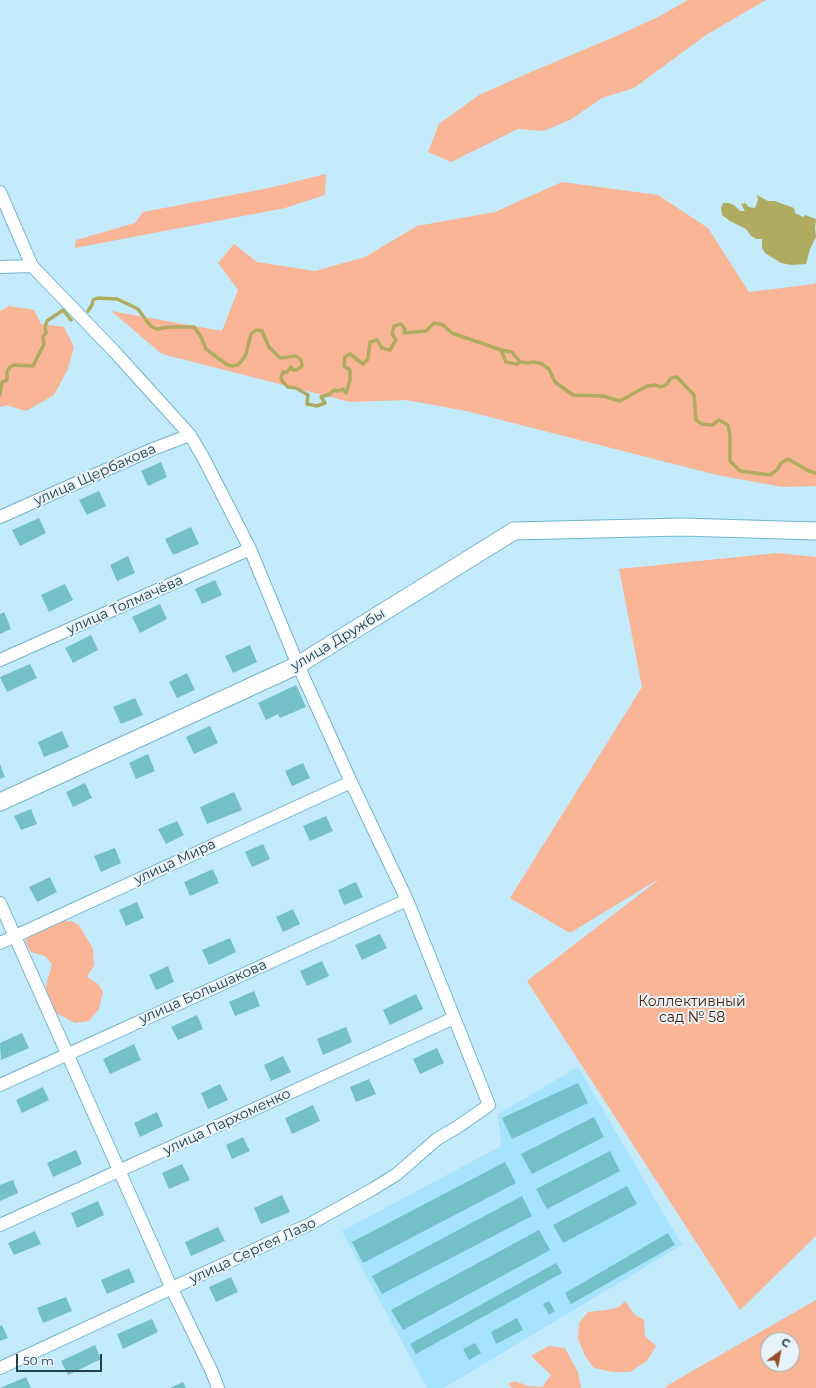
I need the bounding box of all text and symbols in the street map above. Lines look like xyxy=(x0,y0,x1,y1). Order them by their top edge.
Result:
street label: улица Щербакова xyxy=(31,441,159,509)
street label: улица Толмачёва xyxy=(64,572,186,638)
street label: улица Дружбы xyxy=(288,605,388,675)
street label: улица Мира xyxy=(131,836,219,888)
street label: улица Большакова xyxy=(137,956,269,1028)
park label: Коллективный сад № 58 xyxy=(638,994,746,1026)
street label: улица Пархоменко xyxy=(161,1085,293,1159)
street label: улица Сергея Лазо xyxy=(187,1214,319,1288)
north arrow xyxy=(760,1332,800,1372)
text: С xyxy=(779,1335,793,1351)
scale bar xyxy=(18,1346,104,1372)
text: 50 m xyxy=(23,1353,54,1368)

